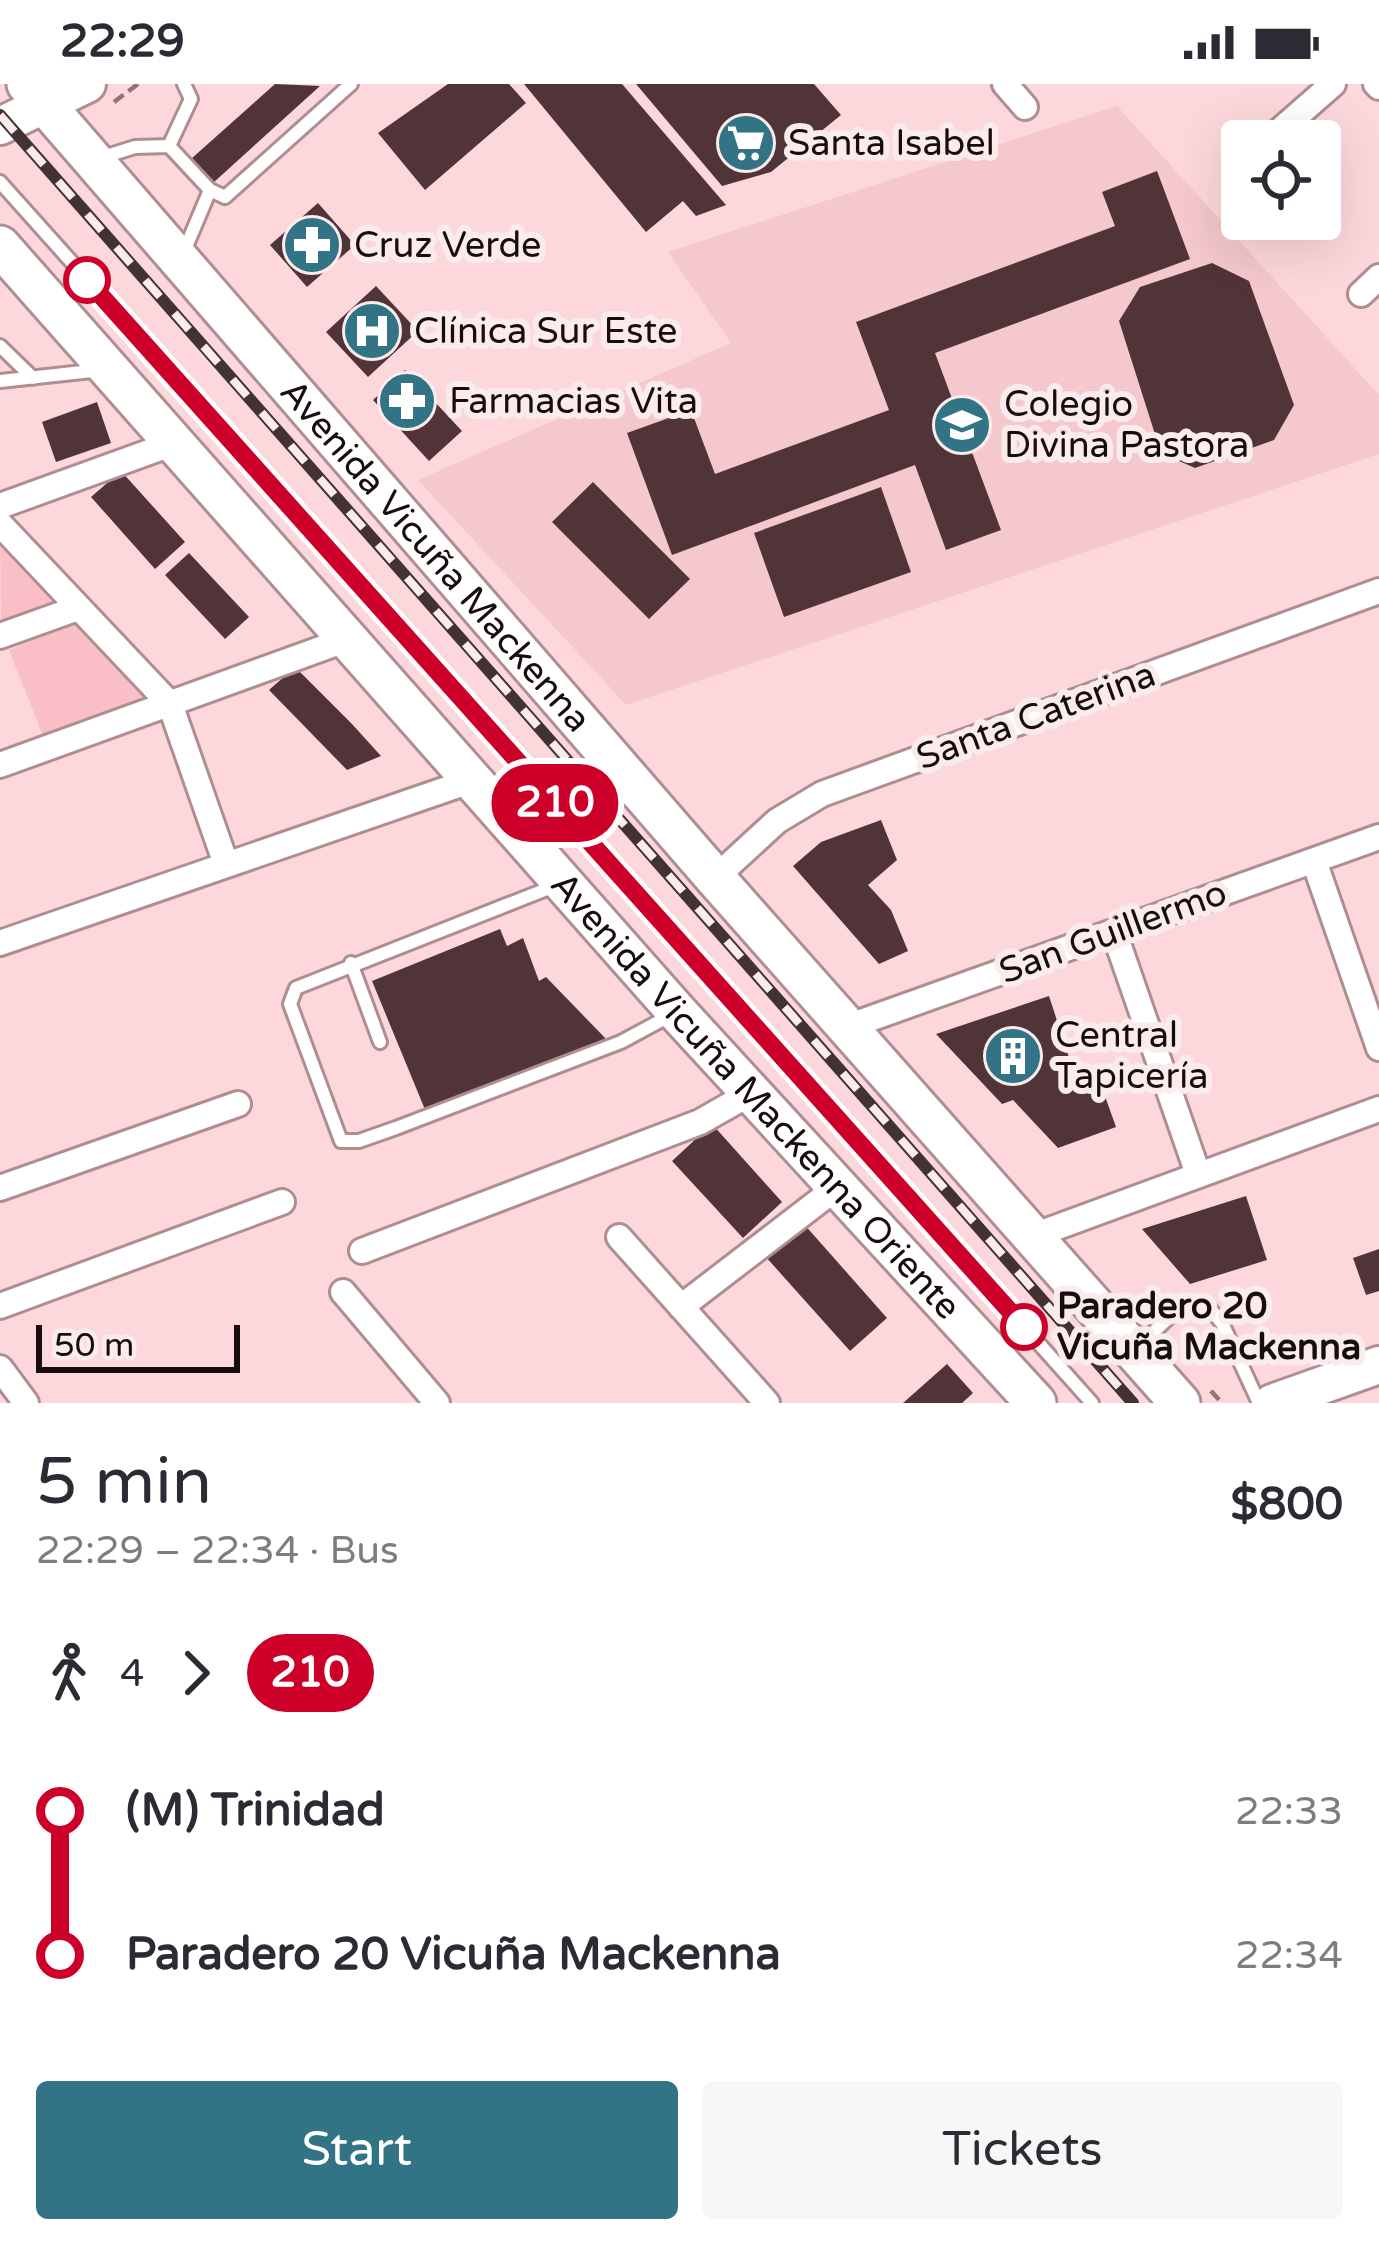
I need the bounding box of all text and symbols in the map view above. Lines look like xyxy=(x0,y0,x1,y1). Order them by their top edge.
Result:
text: 22:29 xyxy=(60,15,185,69)
supermarket icon: Santa Isabel xyxy=(715,112,777,174)
map controls xyxy=(1221,120,1341,240)
button: locate xyxy=(1221,120,1341,240)
place label: Santa Isabel xyxy=(788,122,995,165)
pharmacy icon: Cruz Verde xyxy=(281,214,343,276)
place label: Cruz Verde xyxy=(354,224,542,267)
unlabelled marker xyxy=(65,258,109,302)
hospital icon: Clínica Sur Este xyxy=(341,300,403,362)
place label: Clínica Sur Este xyxy=(414,310,677,353)
pharmacy icon: Farmacias Vita xyxy=(376,370,438,432)
street label: Avenida Vicuña Mackenna xyxy=(271,371,600,741)
place label: Farmacias Vita xyxy=(449,380,698,423)
place label: Colegio Divina Pastora xyxy=(1004,383,1249,467)
school or university icon: Colegio Divina Pastora xyxy=(931,394,993,456)
street label: Santa Caterina xyxy=(911,653,1161,779)
line badge: 210 xyxy=(486,764,624,842)
text: 210 xyxy=(515,777,595,828)
street label: Avenida Vicuña Mackenna Oriente xyxy=(542,863,970,1328)
street label: San Guillermo xyxy=(993,871,1233,993)
place label: Central Tapicería xyxy=(1055,1014,1208,1098)
building icon: Central Tapicería xyxy=(982,1025,1044,1087)
place label: Paradero 20 Vicuña Mackenna xyxy=(1057,1285,1361,1369)
marker: Paradero 20 Vicuña Mackenna xyxy=(1002,1305,1046,1349)
scale bar xyxy=(36,1319,240,1372)
text: 50 m xyxy=(54,1326,134,1365)
text: 5 min xyxy=(36,1442,212,1522)
text: $800 xyxy=(1230,1478,1343,1532)
text: 22:29 – 22:34 · Bus xyxy=(36,1527,399,1574)
icon: walk xyxy=(36,1640,102,1706)
icon: forward xyxy=(163,1640,229,1706)
text: 210 xyxy=(271,1647,350,1698)
text: 4 xyxy=(120,1650,145,1697)
text: (M) Trinidad xyxy=(126,1784,385,1838)
text: 22:33 xyxy=(1235,1788,1343,1835)
text: Paradero 20 Vicuña Mackenna xyxy=(126,1928,781,1982)
text: 22:34 xyxy=(1235,1932,1343,1979)
button: Start xyxy=(36,2081,678,2219)
button: Tickets xyxy=(702,2081,1343,2219)

